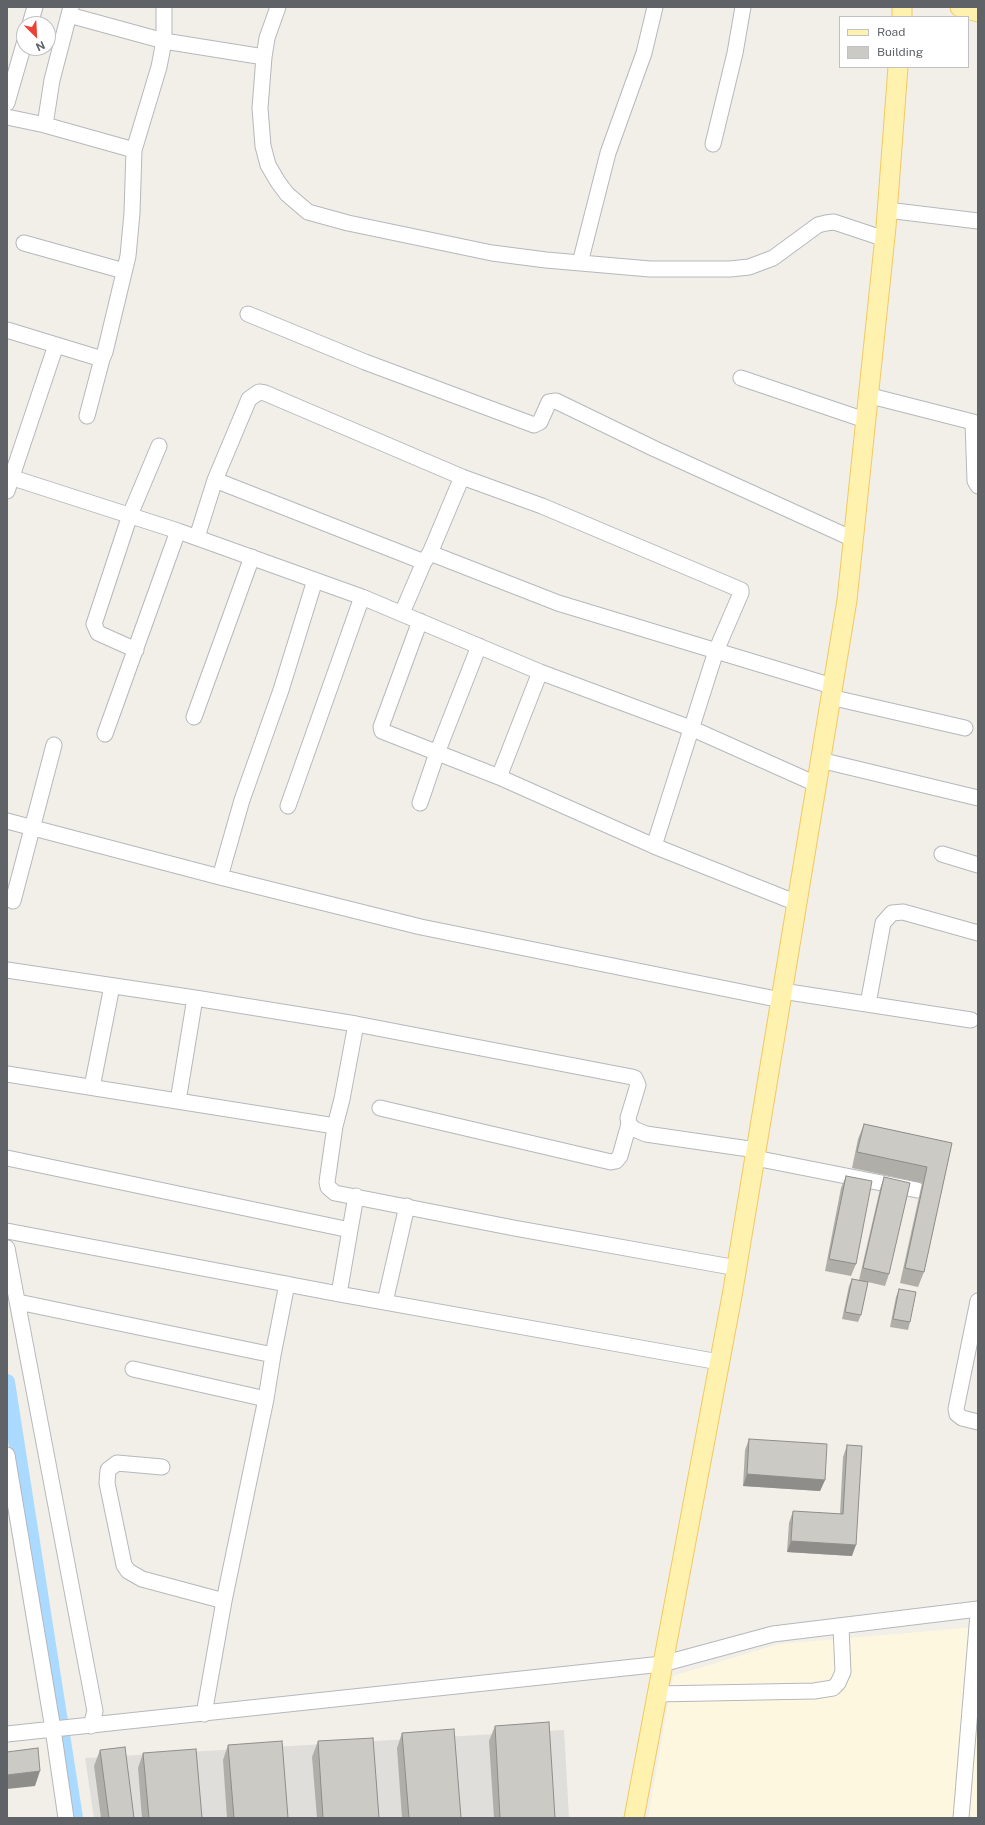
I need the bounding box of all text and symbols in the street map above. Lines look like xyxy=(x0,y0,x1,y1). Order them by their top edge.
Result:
north arrow xyxy=(16,16,56,56)
legend xyxy=(839,16,969,68)
text: Road xyxy=(877,25,905,39)
text: N xyxy=(34,39,47,53)
text: Building xyxy=(877,45,923,59)

